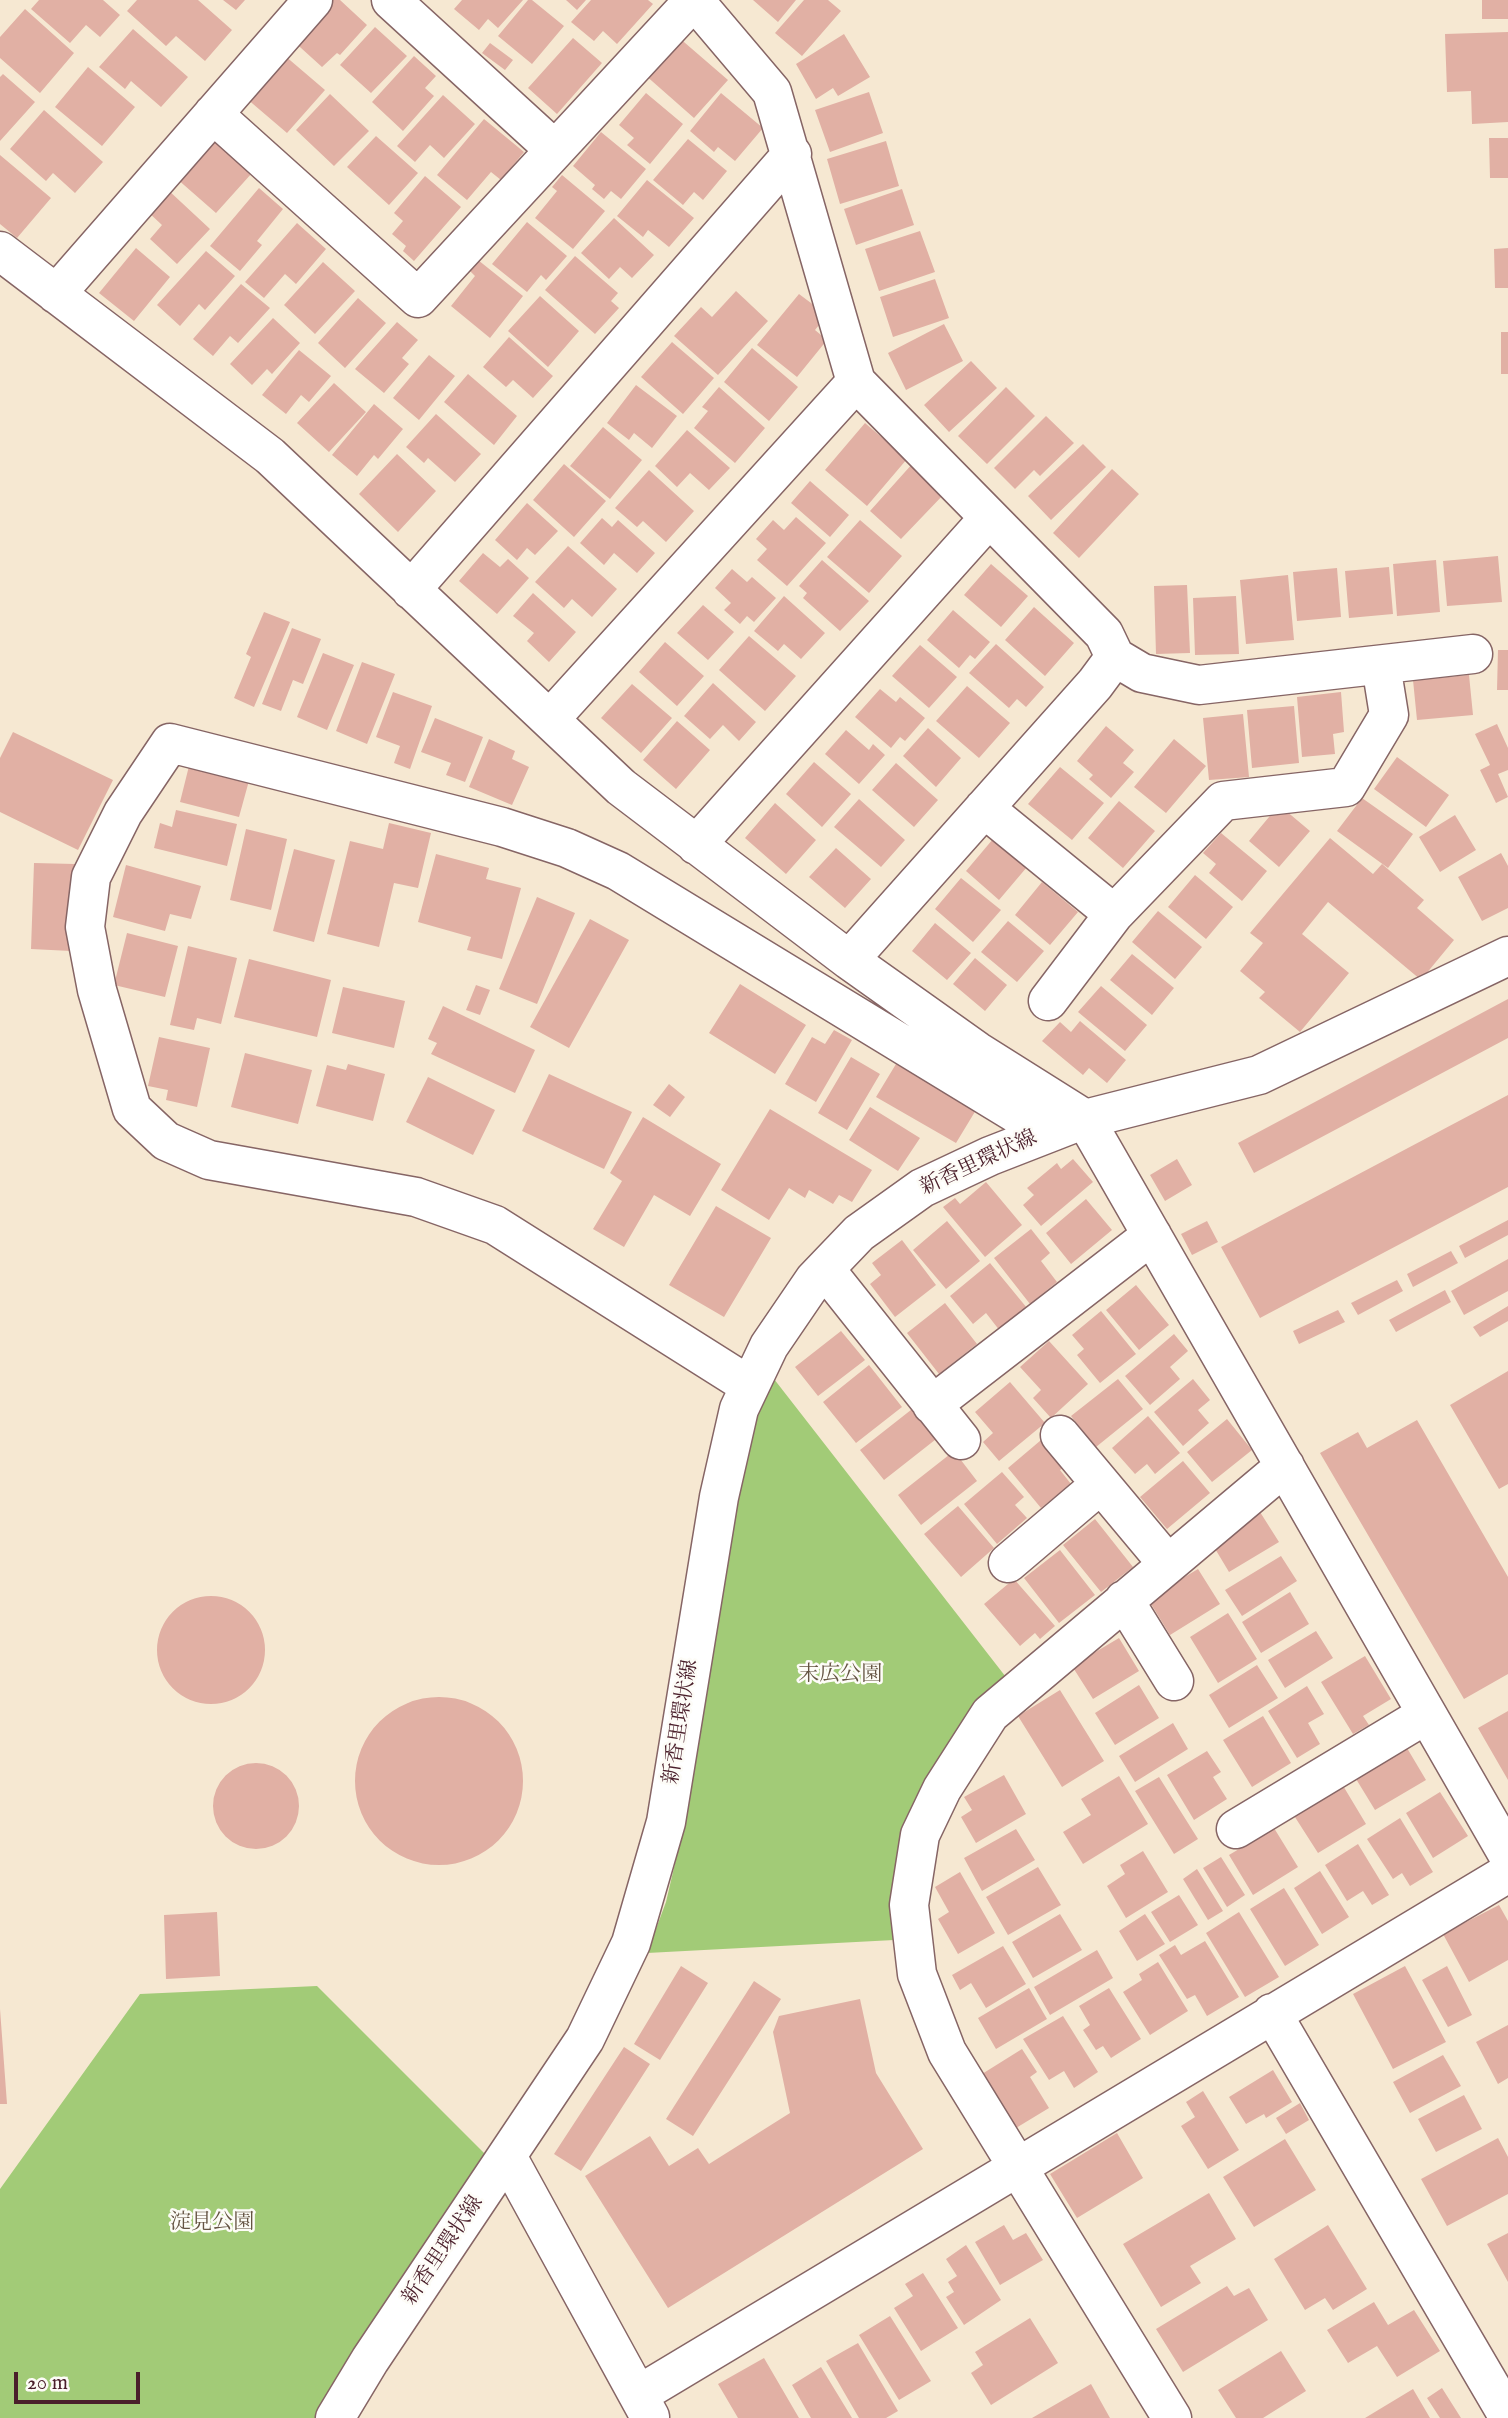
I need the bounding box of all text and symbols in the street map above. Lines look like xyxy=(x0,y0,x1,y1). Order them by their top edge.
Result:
street label: 新香里環状線 xyxy=(917,1126,1041,1202)
street label: 新香里環状線 xyxy=(660,1658,704,1786)
park label: 末広公園 xyxy=(798,1663,882,1689)
street label: 新香里環状線 xyxy=(398,2192,490,2310)
park label: 淀見公園 xyxy=(170,2211,254,2237)
scale bar xyxy=(18,2358,144,2402)
text: 20 m xyxy=(27,2370,68,2397)

